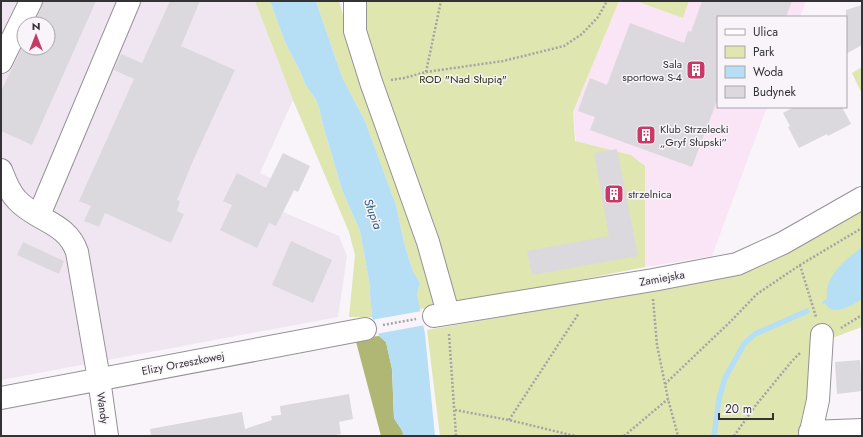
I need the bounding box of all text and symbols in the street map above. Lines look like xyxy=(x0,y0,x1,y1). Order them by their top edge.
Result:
north arrow xyxy=(16,16,56,56)
legend xyxy=(717,16,847,108)
text: N xyxy=(32,18,40,34)
text: Ulica xyxy=(753,23,778,41)
text: Park xyxy=(753,43,775,61)
place label: Sala sportowa S-4 xyxy=(622,56,683,85)
building icon: Sala sportowa S-4 xyxy=(685,59,707,81)
text: Woda xyxy=(753,63,783,81)
park label: ROD "Nad Słupią" xyxy=(419,71,507,87)
text: Budynek xyxy=(753,83,797,101)
place label: Klub Strzelecki „Gryf Słupski” xyxy=(660,121,729,150)
building icon: Klub Strzelecki „Gryf Słupski” xyxy=(635,124,657,146)
building icon: strzelnica xyxy=(603,183,625,205)
place label: strzelnica xyxy=(628,186,671,202)
water label: Słupia xyxy=(359,196,387,232)
street label: Zamiejska xyxy=(638,266,686,290)
street label: Elizy Orzeszkowej xyxy=(140,347,226,379)
street label: Wandy xyxy=(93,391,113,425)
scale bar xyxy=(719,395,773,421)
text: 20 m xyxy=(725,400,752,418)

